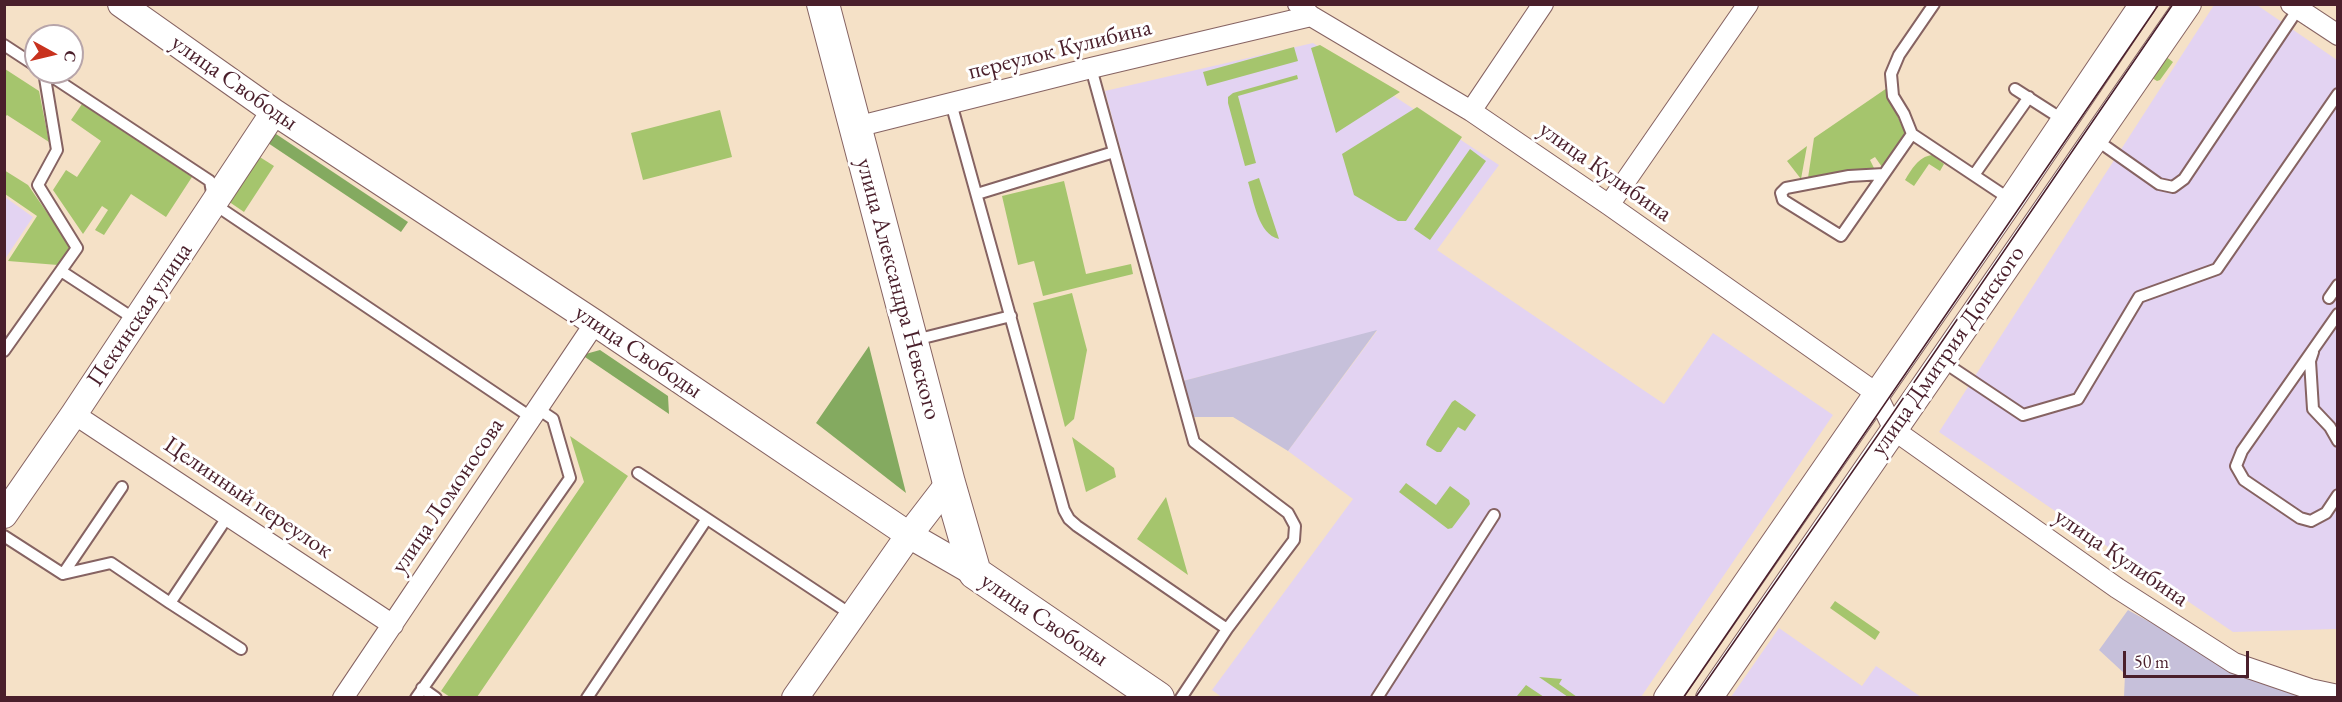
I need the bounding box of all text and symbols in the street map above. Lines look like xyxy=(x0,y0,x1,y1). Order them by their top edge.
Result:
street label: переулок Кулибина xyxy=(965,13,1155,87)
north arrow xyxy=(24,24,84,84)
street label: улица Свободы xyxy=(165,29,303,137)
text: С xyxy=(59,49,82,63)
street label: улица Кулибина xyxy=(1533,115,1677,229)
street label: улица Александра Невского xyxy=(849,155,947,423)
street label: Пекинская улица xyxy=(81,237,199,393)
street label: улица Дмитрия Донского xyxy=(1865,240,2031,462)
street label: улица Свободы xyxy=(569,299,707,405)
street label: улица Ломоносова xyxy=(385,413,511,579)
street label: Целинный переулок xyxy=(158,431,338,565)
street label: улица Кулибина xyxy=(2048,502,2194,614)
street label: улица Свободы xyxy=(975,567,1113,673)
scale bar xyxy=(2126,639,2252,677)
text: 50 m xyxy=(2134,650,2169,673)

